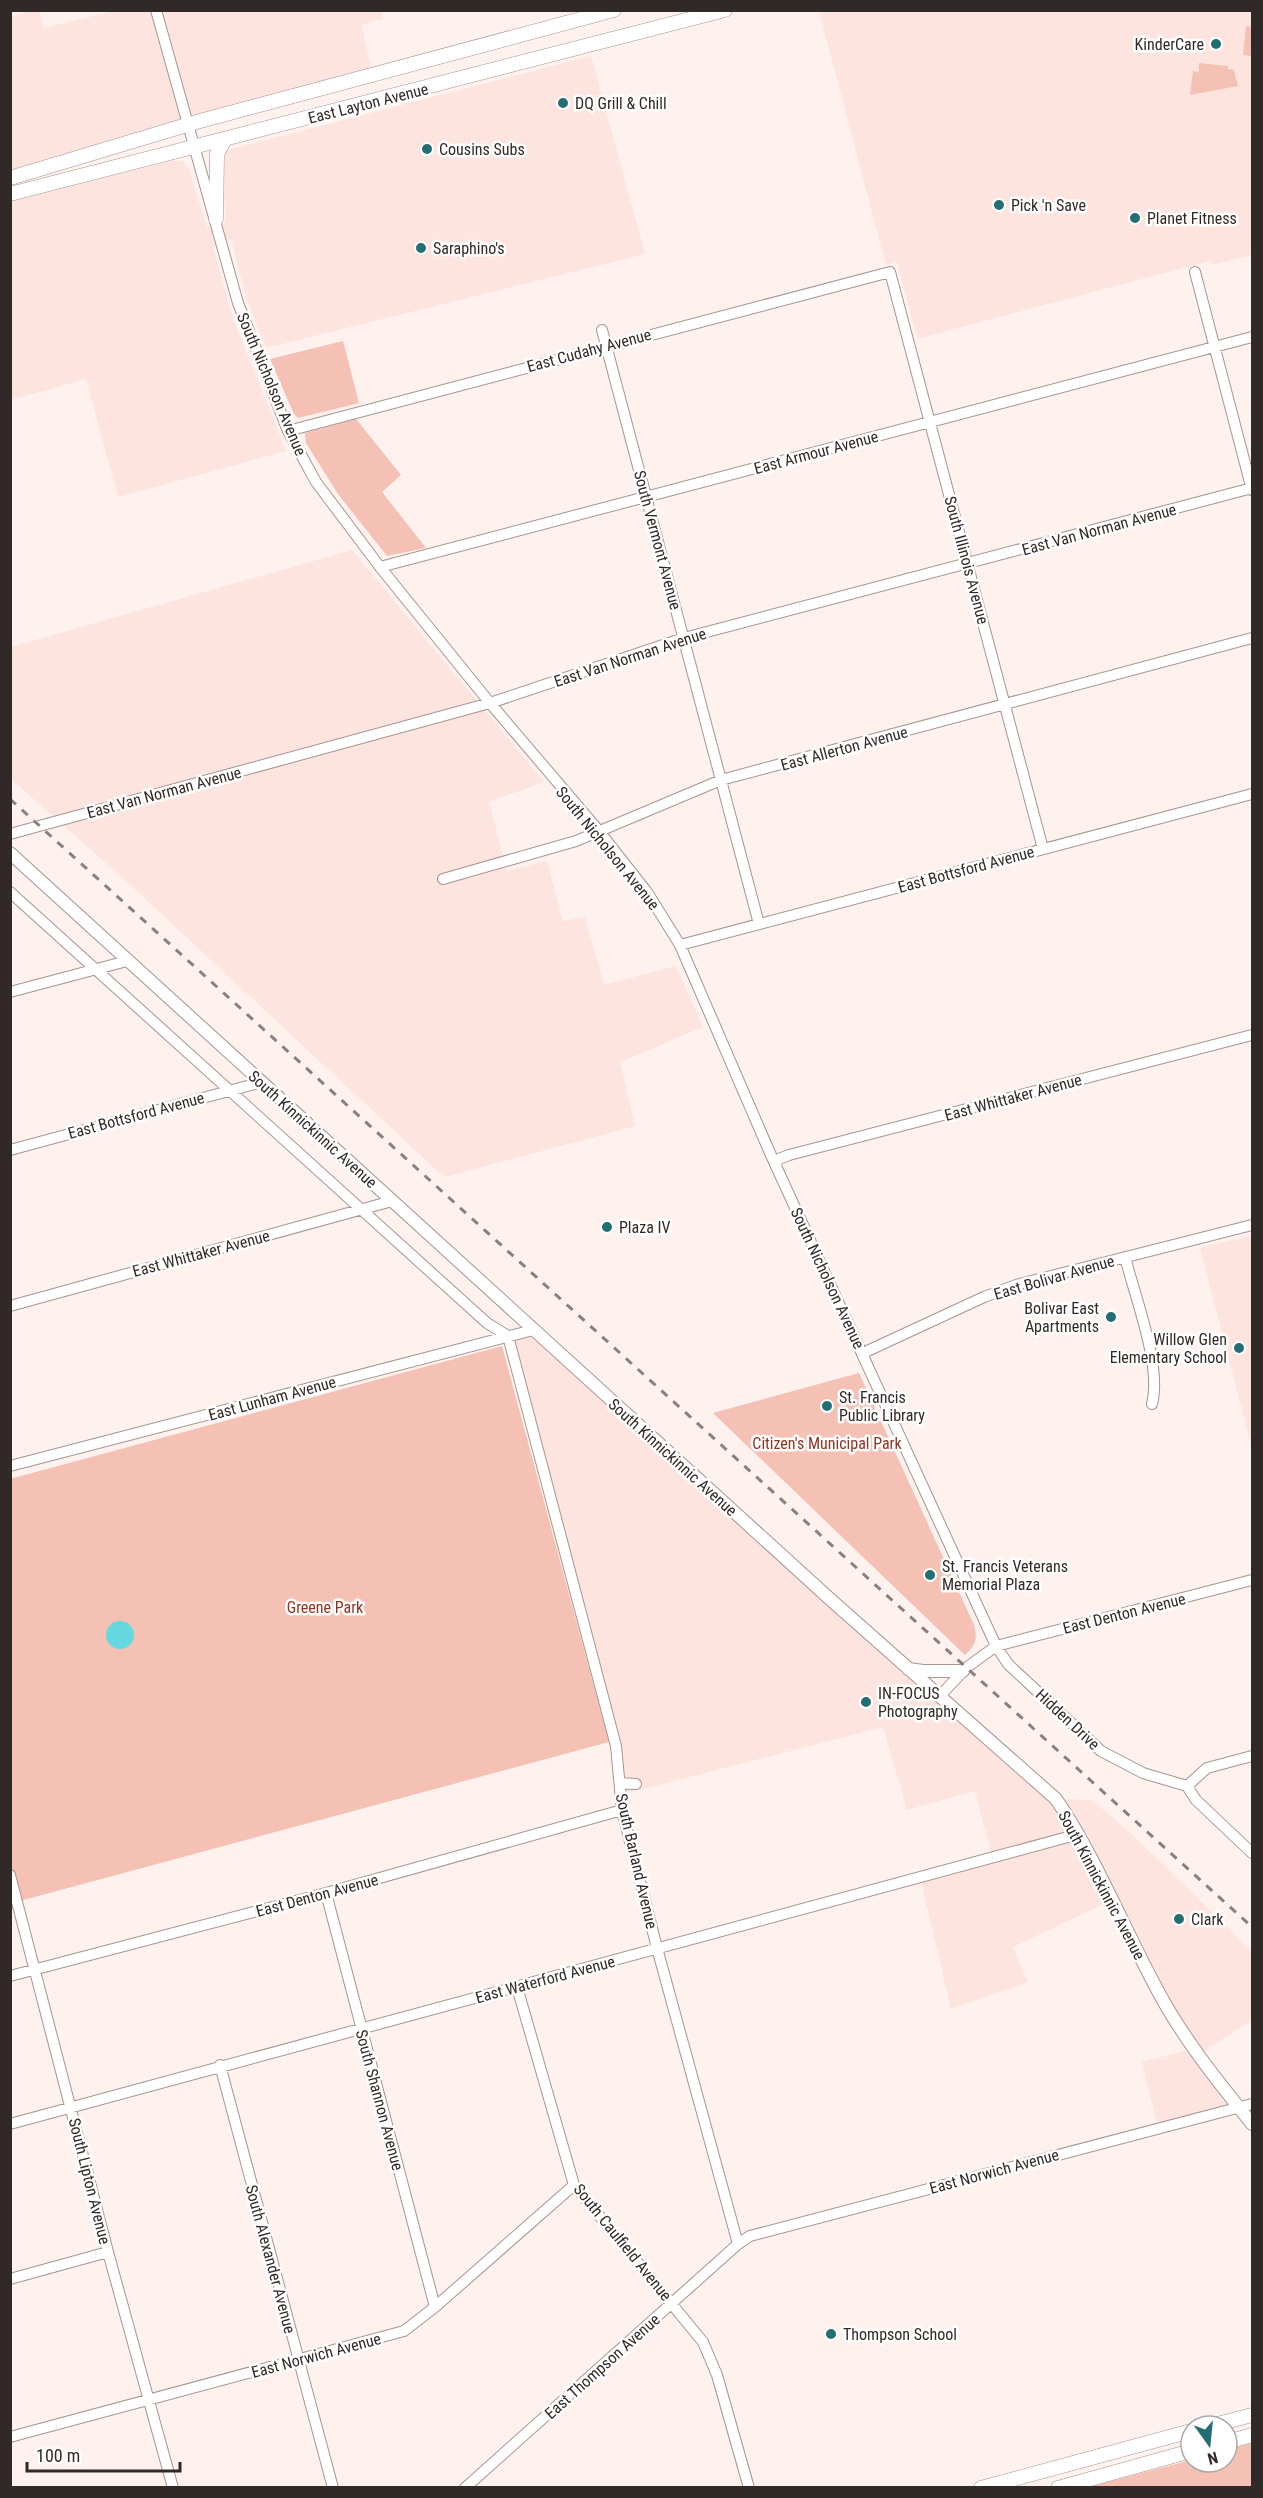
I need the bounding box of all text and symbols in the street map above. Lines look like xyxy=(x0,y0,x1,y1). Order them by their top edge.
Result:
place label: KinderCare xyxy=(1135,35,1204,54)
marker: KinderCare xyxy=(1209,37,1223,51)
street label: East Layton Avenue xyxy=(306,79,430,128)
place label: DQ Grill & Chill xyxy=(575,94,667,113)
marker: DQ Grill & Chill xyxy=(556,96,570,110)
place label: Cousins Subs xyxy=(439,140,525,159)
marker: Cousins Subs xyxy=(420,142,434,156)
place label: Pick 'n Save xyxy=(1011,196,1086,215)
marker: Pick 'n Save xyxy=(992,198,1006,212)
place label: Planet Fitness xyxy=(1147,209,1237,228)
marker: Planet Fitness xyxy=(1128,211,1142,225)
place label: Saraphino's xyxy=(433,239,505,258)
marker: Saraphino's xyxy=(414,241,428,255)
street label: South Nicholson Avenue xyxy=(233,310,310,459)
street label: East Cudahy Avenue xyxy=(525,325,653,376)
street label: East Armour Avenue xyxy=(752,427,880,478)
street label: South Vermont Avenue xyxy=(630,468,685,612)
street label: South Illinois Avenue xyxy=(940,494,993,626)
street label: East Van Norman Avenue xyxy=(1020,500,1178,559)
street label: East Van Norman Avenue xyxy=(552,624,709,691)
street label: East Allerton Avenue xyxy=(779,722,910,775)
street label: East Van Norman Avenue xyxy=(85,763,243,822)
street label: South Nicholson Avenue xyxy=(552,783,663,914)
street label: East Bottsford Avenue xyxy=(896,842,1036,897)
street label: South Kinnickinnic Avenue xyxy=(244,1067,381,1192)
street label: East Whittaker Avenue xyxy=(942,1070,1084,1125)
street label: East Bottsford Avenue xyxy=(66,1088,206,1143)
street label: South Nicholson Avenue xyxy=(787,1205,869,1352)
place label: Plaza IV xyxy=(619,1218,671,1237)
marker: Plaza IV xyxy=(600,1220,614,1234)
street label: East Whittaker Avenue xyxy=(130,1226,272,1281)
street label: East Bolivar Avenue xyxy=(992,1251,1117,1304)
place label: Bolivar East Apartments xyxy=(1024,1299,1099,1336)
marker: Bolivar East Apartments xyxy=(1104,1310,1118,1324)
place label: Willow Glen Elementary School xyxy=(1110,1330,1227,1367)
marker: Willow Glen Elementary School xyxy=(1232,1341,1246,1355)
street label: East Lunham Avenue xyxy=(206,1372,338,1425)
place label: St. Francis Public Library xyxy=(839,1388,925,1425)
street label: South Kinnickinnic Avenue xyxy=(604,1395,741,1520)
marker: St. Francis Public Library xyxy=(820,1399,834,1413)
park label: Citizen's Municipal Park xyxy=(752,1434,902,1453)
place label: St. Francis Veterans Memorial Plaza xyxy=(942,1557,1068,1594)
marker: St. Francis Veterans Memorial Plaza xyxy=(923,1568,937,1582)
street label: East Denton Avenue xyxy=(1061,1589,1187,1638)
park label: Greene Park xyxy=(287,1598,364,1617)
place label: IN-FOCUS Photography xyxy=(878,1684,958,1721)
street label: Hidden Drive xyxy=(1032,1685,1104,1754)
marker: IN-FOCUS Photography xyxy=(859,1695,873,1709)
street label: South Barland Avenue xyxy=(612,1792,661,1931)
street label: South Kinnickinnic Avenue xyxy=(1054,1807,1149,1963)
street label: East Denton Avenue xyxy=(254,1870,380,1921)
place label: Clark xyxy=(1191,1910,1224,1929)
marker: Clark xyxy=(1172,1912,1186,1926)
street label: East Waterford Avenue xyxy=(473,1952,617,2007)
street label: South Shannon Avenue xyxy=(352,2028,407,2173)
street label: South Lipton Avenue xyxy=(65,2116,114,2246)
street label: East Norwich Avenue xyxy=(927,2145,1061,2198)
street label: South Caulfield Avenue xyxy=(570,2180,676,2305)
street label: South Alexander Avenue xyxy=(242,2183,300,2336)
street label: East Thompson Avenue xyxy=(541,2310,664,2423)
place label: Thompson School xyxy=(843,2325,957,2344)
marker: Thompson School xyxy=(824,2327,838,2341)
street label: East Norwich Avenue xyxy=(249,2329,383,2382)
north arrow xyxy=(1179,2414,1239,2474)
scale bar xyxy=(27,2435,180,2473)
text: 100 m xyxy=(36,2445,80,2466)
text: N xyxy=(1206,2448,1220,2468)

